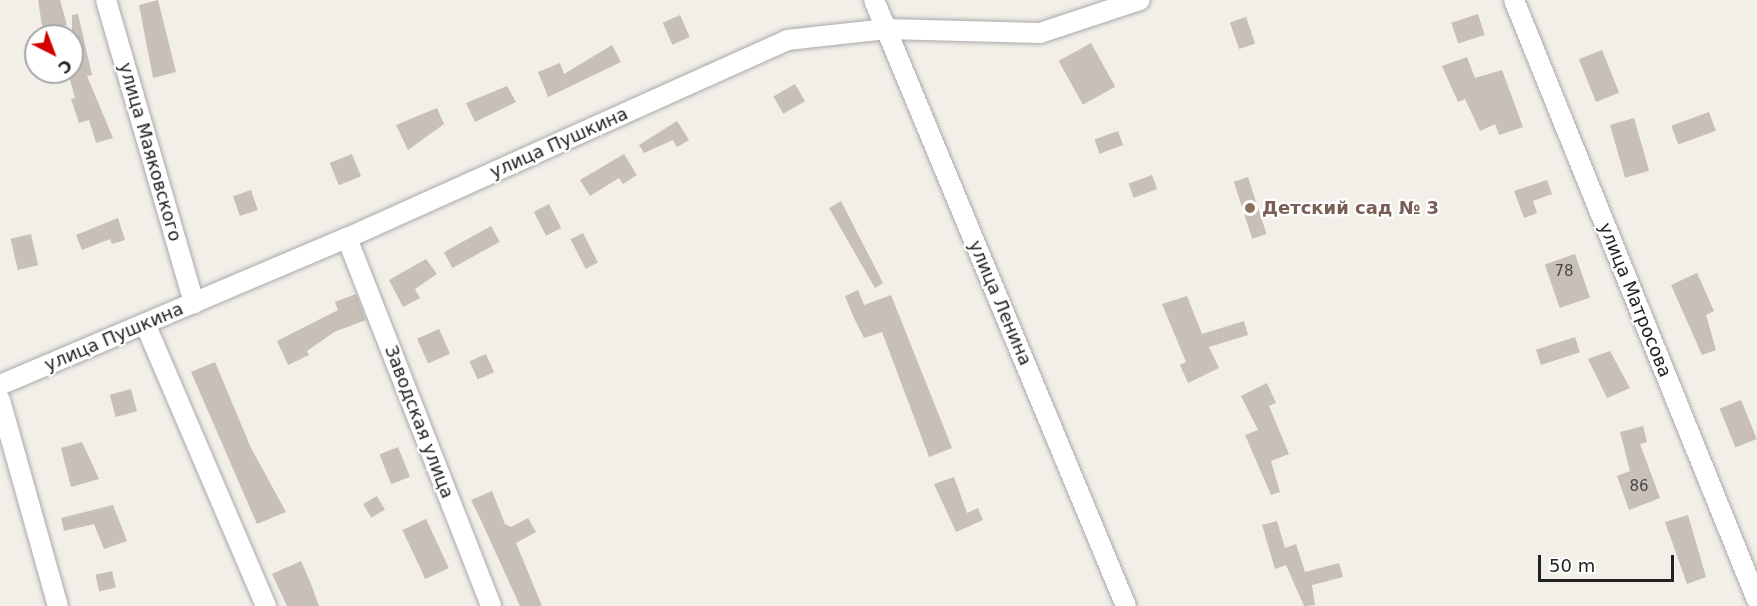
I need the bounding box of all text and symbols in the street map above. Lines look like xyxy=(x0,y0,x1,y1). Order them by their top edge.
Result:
north arrow xyxy=(24,24,84,84)
text: С xyxy=(54,55,76,77)
street label: улица Маяковского xyxy=(114,60,186,244)
street label: улица Пушкина xyxy=(487,103,631,183)
place label: Детский сад № 3 xyxy=(1262,197,1439,219)
marker: Детский сад № 3 xyxy=(1243,201,1257,215)
street label: улица Матросова xyxy=(1594,220,1676,380)
street label: улица Ленина xyxy=(964,237,1036,369)
house number: 78 xyxy=(1554,263,1574,281)
street label: улица Пушкина xyxy=(41,298,187,376)
street label: Заводская улица xyxy=(380,342,458,502)
house number: 86 xyxy=(1629,478,1649,496)
scale bar xyxy=(1541,543,1678,581)
text: 50 m xyxy=(1549,555,1595,576)

